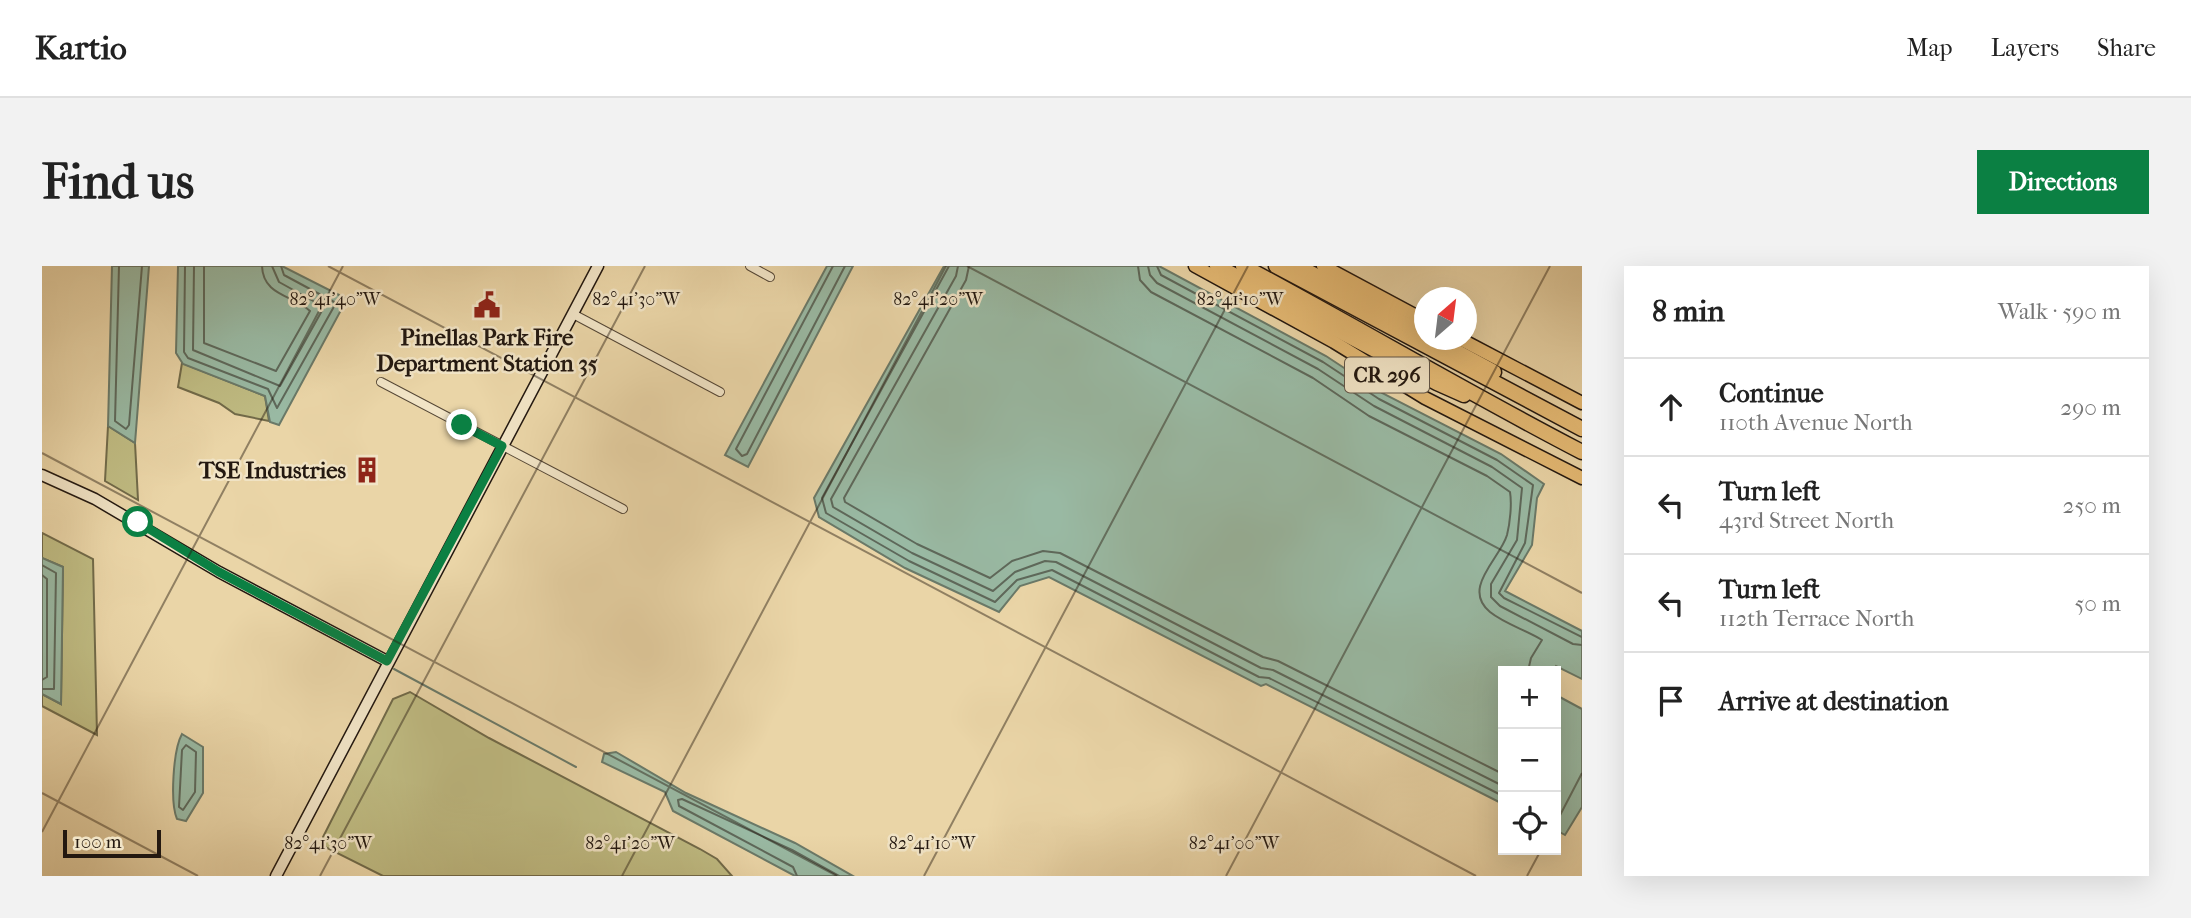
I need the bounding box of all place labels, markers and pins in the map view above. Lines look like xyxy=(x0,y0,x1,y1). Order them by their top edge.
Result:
public building icon: Pinellas Park Fire Department Station 35 xyxy=(472,290,502,320)
place label: Pinellas Park Fire Department Station 35 xyxy=(376,324,598,377)
building icon: TSE Industries xyxy=(352,455,382,485)
place label: TSE Industries xyxy=(198,457,347,484)

